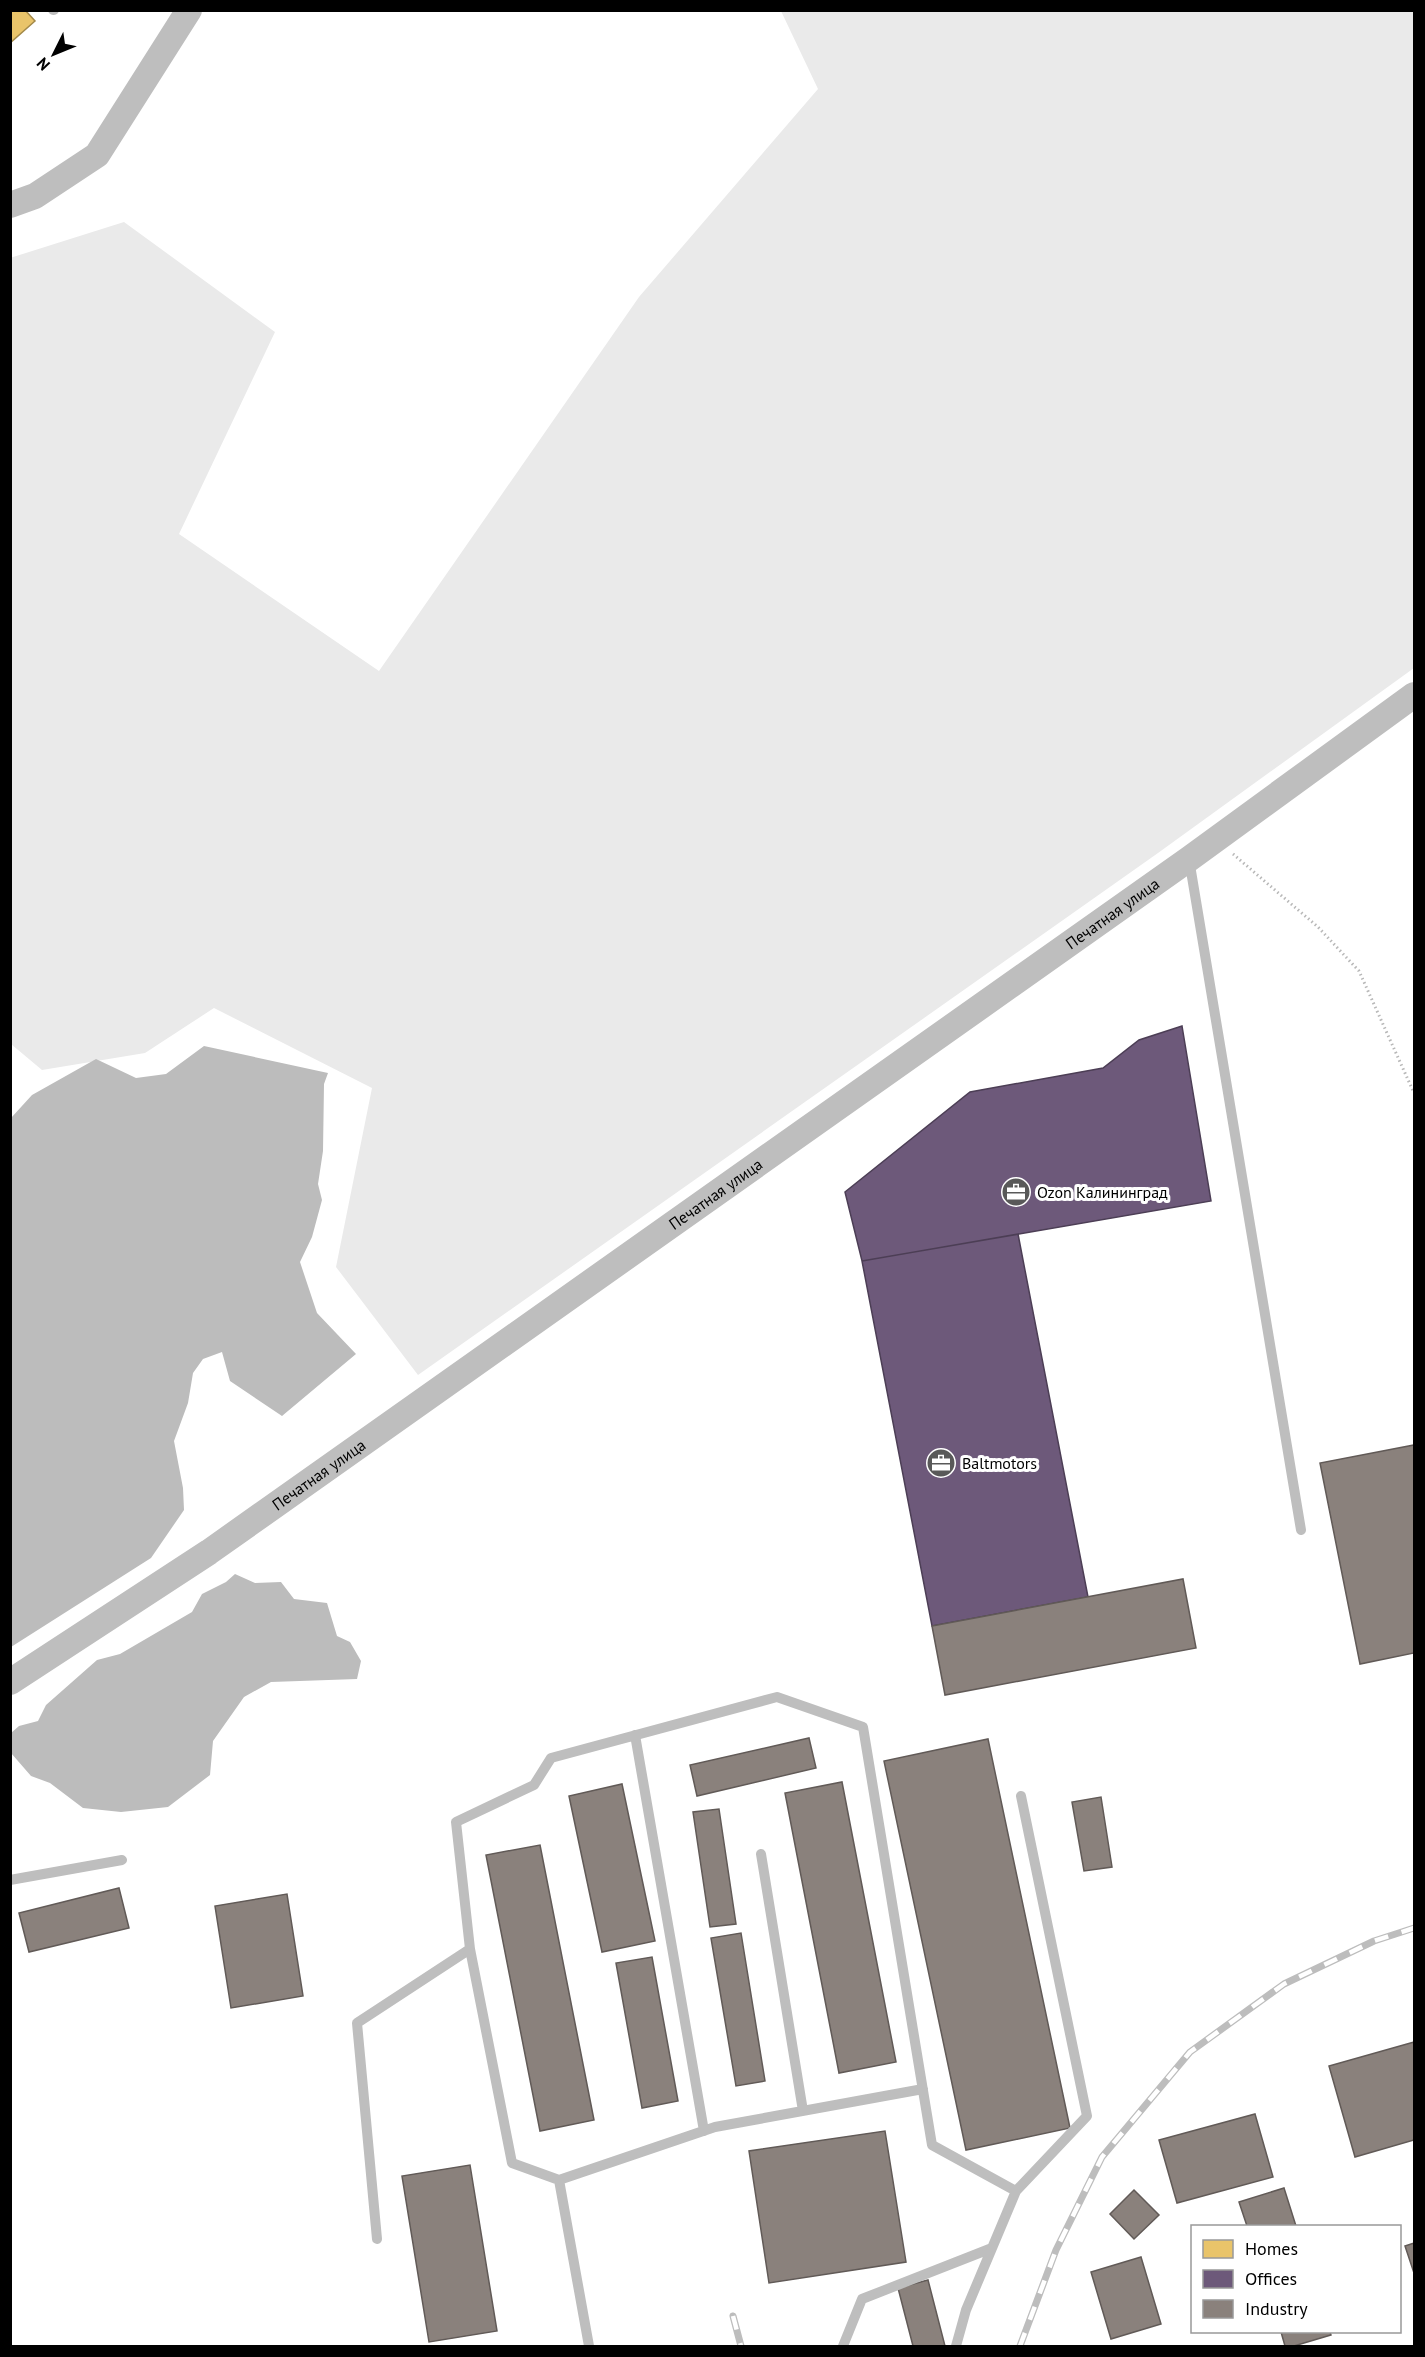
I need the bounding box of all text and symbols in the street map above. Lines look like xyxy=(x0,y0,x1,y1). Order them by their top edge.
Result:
north arrow xyxy=(24,24,84,84)
text: N xyxy=(32,54,54,75)
street label: Печатная улица xyxy=(1062,873,1163,953)
street label: Печатная улица xyxy=(665,1154,766,1234)
office icon: Ozon Калининград xyxy=(1000,1176,1032,1208)
place label: Ozon Калининград xyxy=(1037,1182,1168,1202)
street label: Печатная улица xyxy=(268,1435,369,1514)
office icon: Baltmotors xyxy=(925,1447,957,1479)
place label: Baltmotors xyxy=(962,1453,1037,1473)
legend xyxy=(1191,2225,1401,2333)
text: Homes xyxy=(1245,2237,1298,2260)
text: Offices xyxy=(1245,2267,1297,2290)
text: Industry xyxy=(1245,2297,1308,2320)

